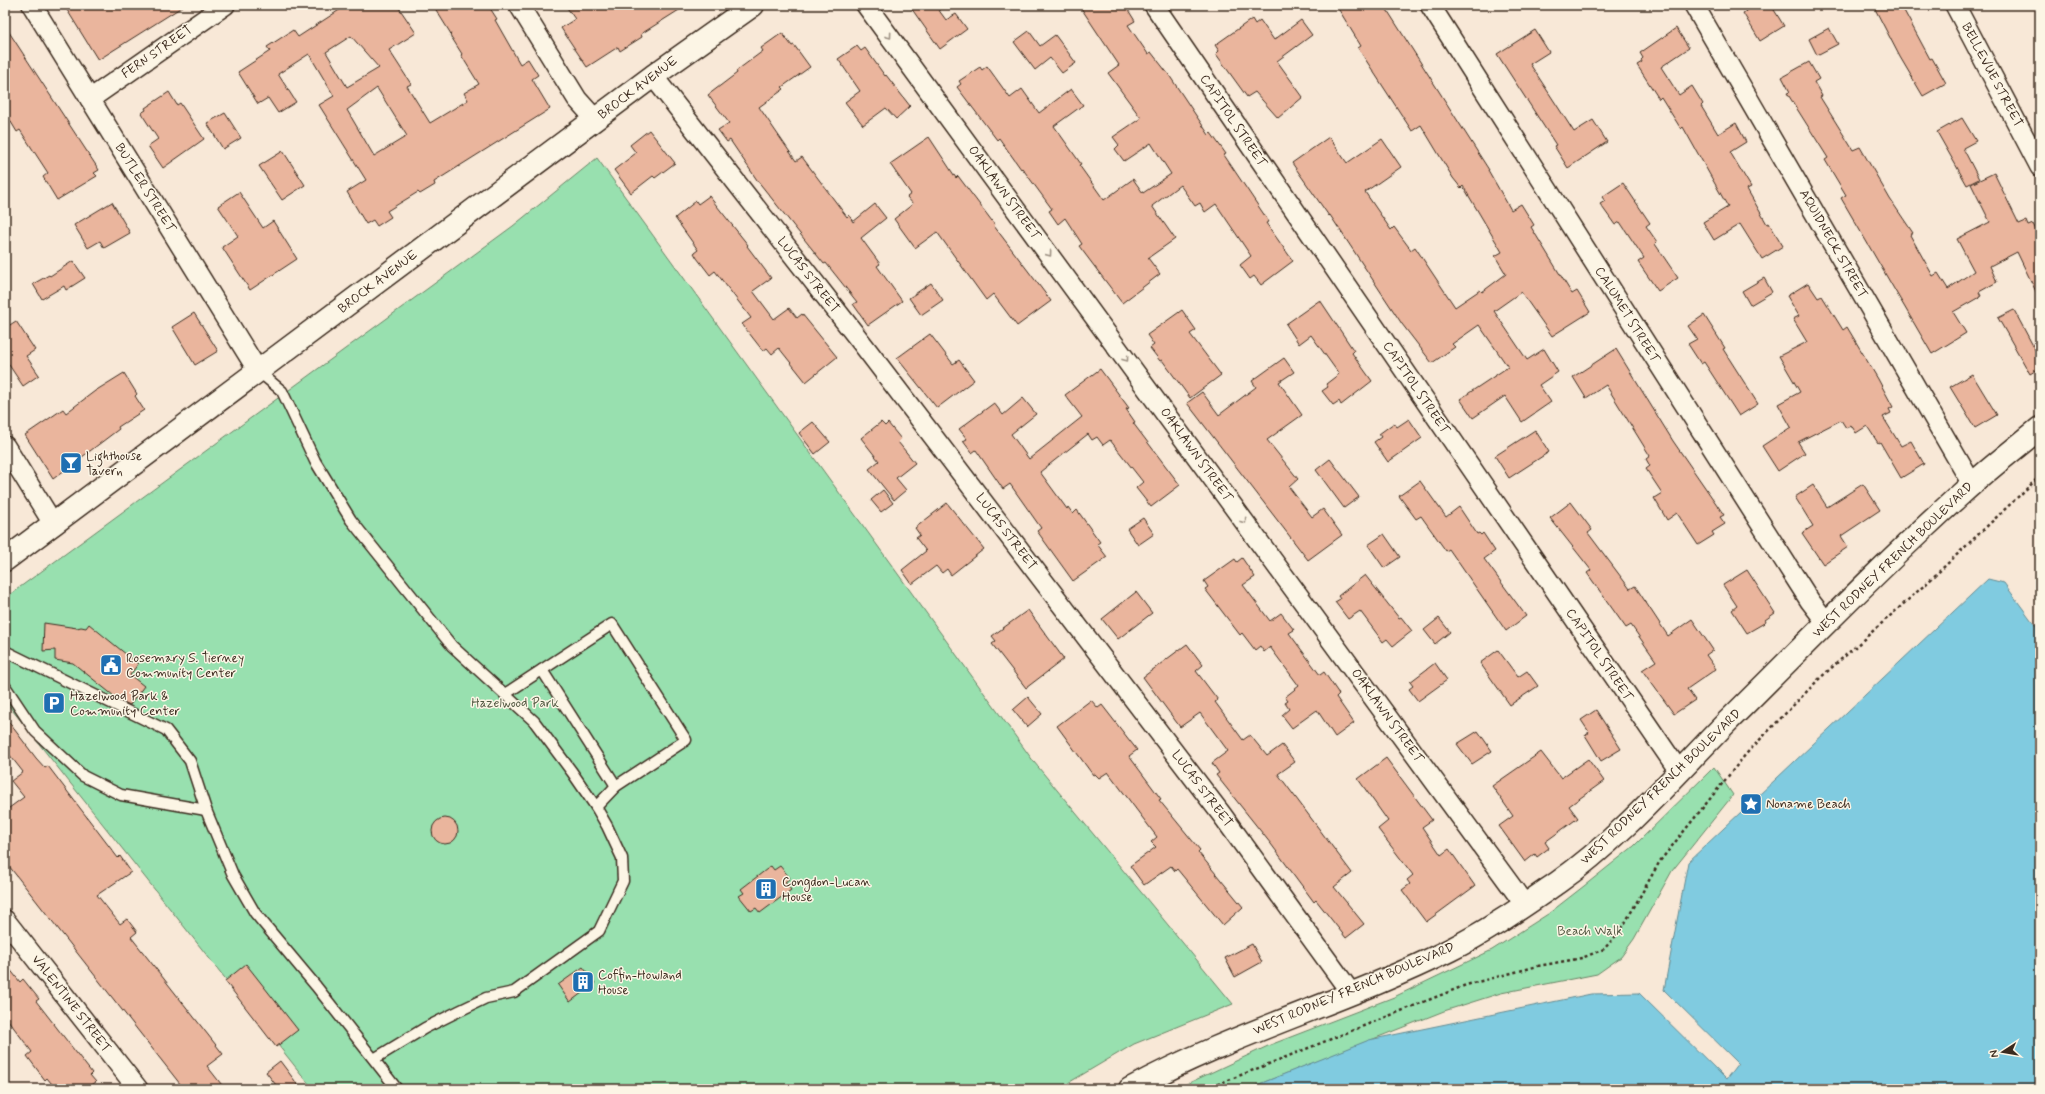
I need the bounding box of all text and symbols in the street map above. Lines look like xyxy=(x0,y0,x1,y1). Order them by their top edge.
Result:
street label: BELLEVUE STREET xyxy=(1957,20,2027,131)
street label: FERN STREET xyxy=(118,21,196,83)
one-way arrow xyxy=(885,32,892,39)
street label: BROCK AVENUE xyxy=(595,53,681,123)
street label: CAPITOL STREET xyxy=(1196,71,1271,172)
street label: BUTLER STREET xyxy=(111,140,180,237)
street label: OAKLAWN STREET xyxy=(964,142,1045,245)
street label: AQUIDNECK STREET xyxy=(1795,186,1871,302)
street label: LUCAS STREET xyxy=(773,233,843,317)
street label: BROCK AVENUE xyxy=(335,247,421,317)
one-way arrow xyxy=(1044,250,1051,257)
street label: CALUMET STREET xyxy=(1591,264,1664,367)
street label: CAPITOL STREET xyxy=(1379,338,1454,439)
one-way arrow xyxy=(1121,355,1128,362)
street label: OAKLAWN STREET xyxy=(1156,404,1237,507)
place label: Lighthouse Tavern xyxy=(86,448,142,480)
bar icon: Lighthouse Tavern xyxy=(58,450,84,476)
street label: WEST RODNEY FRENCH BOULEVARD xyxy=(1809,478,1977,642)
street label: LUCAS STREET xyxy=(972,490,1041,574)
one-way arrow xyxy=(1239,516,1246,523)
street label: CAPITOL STREET xyxy=(1562,605,1637,706)
place label: Rosemary S. Tierney Community Center xyxy=(126,650,244,682)
public building icon: Rosemary S. Tierney Community Center xyxy=(98,652,124,678)
street label: OAKLAWN STREET xyxy=(1347,665,1428,768)
place label: Hazelwood Park & Community Center xyxy=(70,688,181,720)
parking icon: Hazelwood Park & Community Center xyxy=(41,690,67,716)
park label: Hazelwood Park xyxy=(471,695,559,712)
street label: WEST RODNEY FRENCH BOULEVARD xyxy=(1577,705,1745,869)
street label: LUCAS STREET xyxy=(1168,747,1237,831)
place icon: Noname Beach xyxy=(1738,791,1764,817)
place label: Noname Beach xyxy=(1766,796,1851,813)
place label: Congdon-Lucan House xyxy=(782,874,871,906)
building icon: Congdon-Lucan House xyxy=(753,876,779,902)
park label: Beach Walk xyxy=(1557,923,1623,940)
street label: WEST RODNEY FRENCH BOULEVARD xyxy=(1251,939,1457,1039)
street label: VALENTINE STREET xyxy=(27,952,115,1056)
place label: Coffin-Howland House xyxy=(598,967,682,999)
building icon: Coffin-Howland House xyxy=(570,969,596,995)
north arrow xyxy=(1983,1032,2023,1072)
text: N xyxy=(1987,1049,2002,1059)

